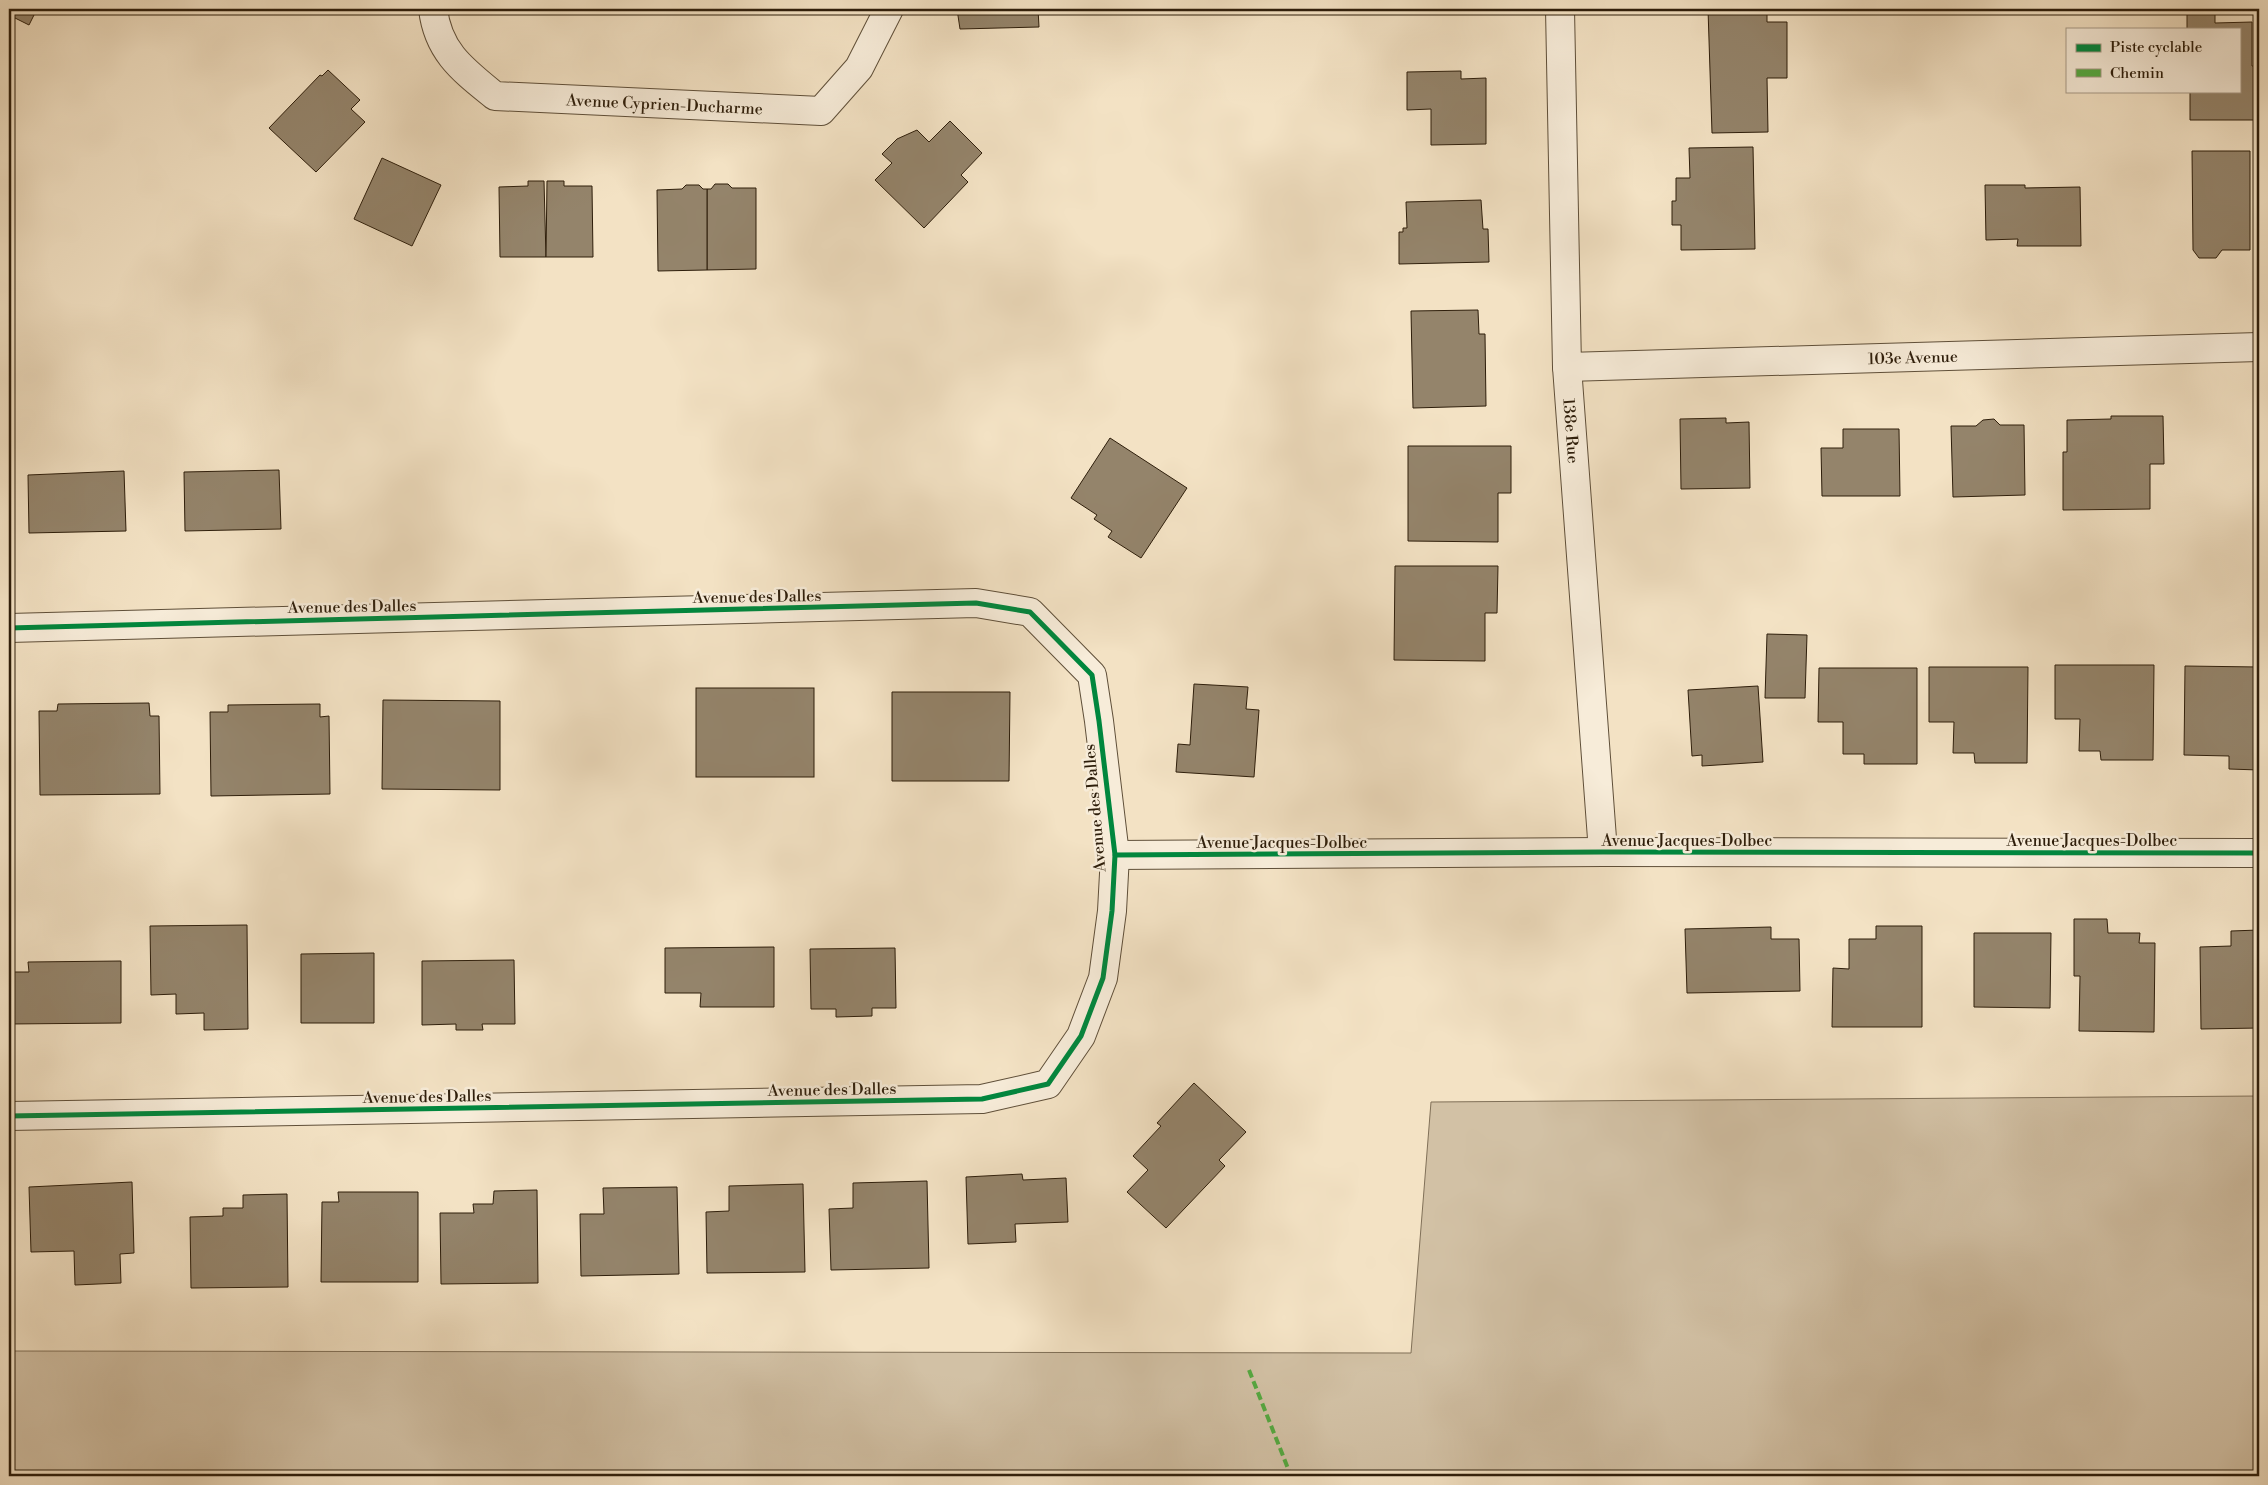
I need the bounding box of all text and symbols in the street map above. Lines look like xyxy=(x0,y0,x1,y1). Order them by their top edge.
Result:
legend xyxy=(2066,28,2240,92)
text: Piste cyclable xyxy=(2110,38,2202,57)
text: Chemin xyxy=(2110,64,2164,83)
street label: Avenue Cyprien-Ducharme xyxy=(565,90,763,119)
street label: 103e Avenue xyxy=(1868,347,1958,369)
street label: 138e Rue xyxy=(1558,398,1583,464)
street label: Avenue des Dalles xyxy=(692,586,821,608)
street label: Avenue des Dalles xyxy=(287,596,416,618)
street label: Avenue des Dalles xyxy=(1079,743,1111,874)
street label: Avenue Jacques-Dolbec xyxy=(1601,831,1772,851)
street label: Avenue Jacques-Dolbec xyxy=(2006,831,2177,851)
street label: Avenue Jacques-Dolbec xyxy=(1196,833,1367,853)
street label: Avenue des Dalles xyxy=(767,1079,896,1101)
street label: Avenue des Dalles xyxy=(362,1086,491,1108)

